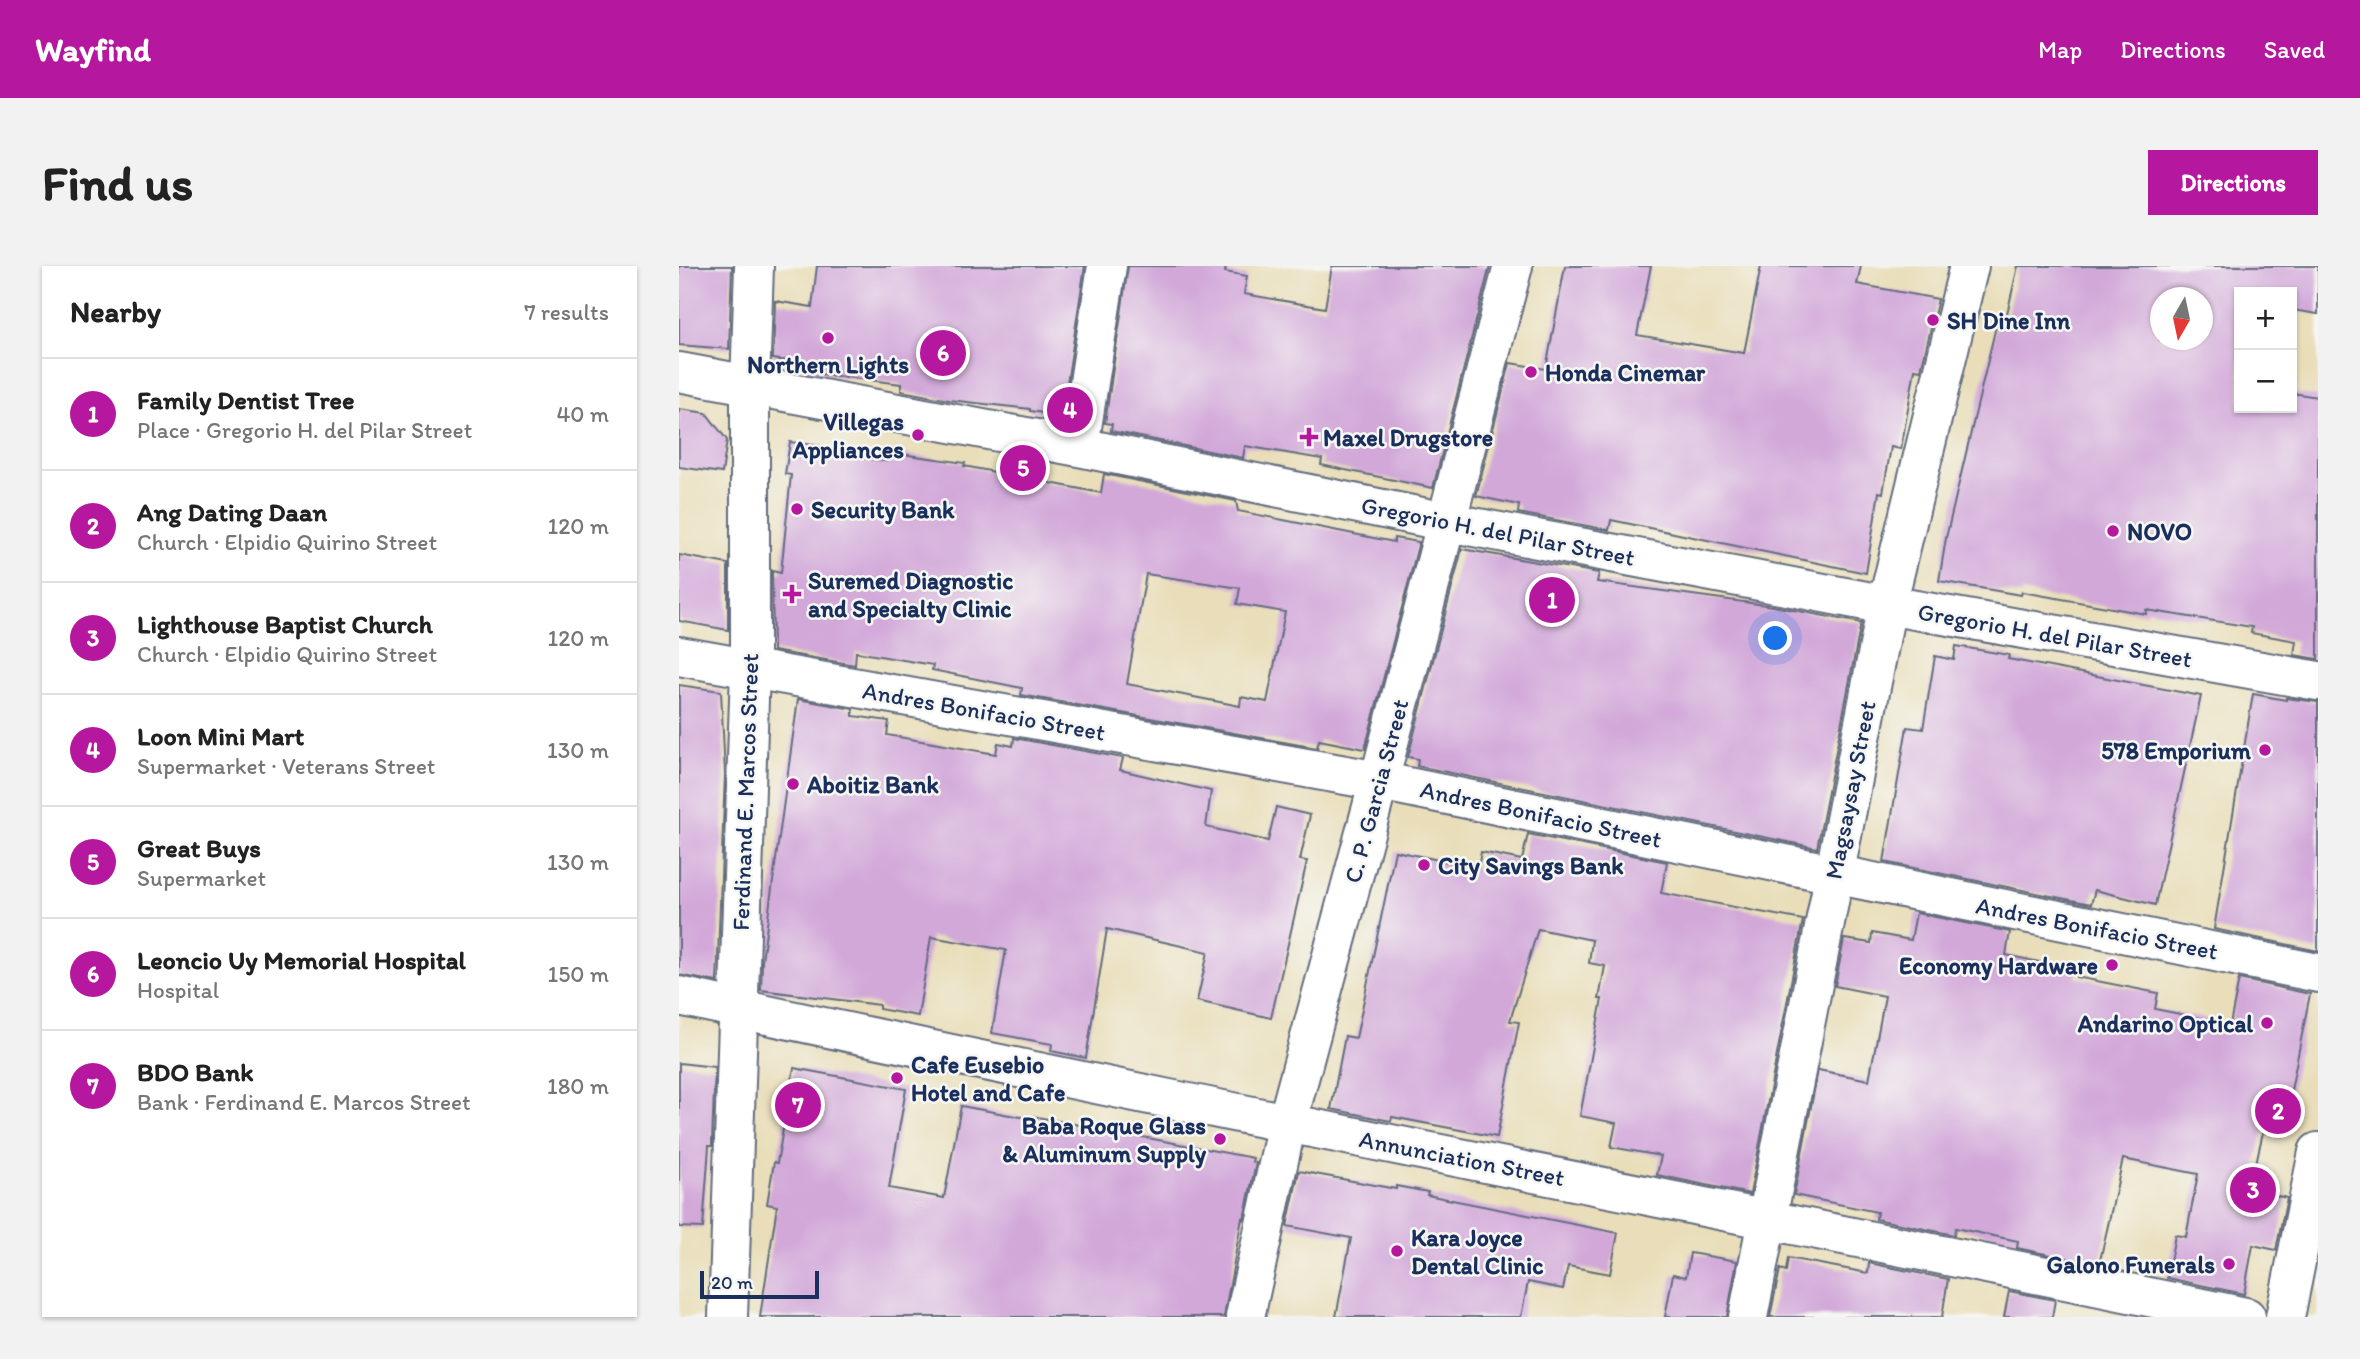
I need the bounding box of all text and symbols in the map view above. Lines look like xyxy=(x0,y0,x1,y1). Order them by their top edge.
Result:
text: Wayfind xyxy=(35,30,151,69)
text: Map xyxy=(2038,35,2082,64)
text: Directions xyxy=(2120,35,2226,64)
text: Saved xyxy=(2264,35,2325,64)
button: Directions xyxy=(2148,150,2318,215)
text: Find us xyxy=(42,153,193,212)
north arrow xyxy=(2150,287,2213,350)
map controls xyxy=(2234,287,2297,413)
button: + xyxy=(2234,287,2297,350)
text: Nearby xyxy=(70,293,161,330)
text: 7 results xyxy=(524,298,609,326)
place label: SH Dine Inn xyxy=(1947,306,2071,335)
marker: SH Dine Inn xyxy=(1925,312,1941,328)
pin: 6 xyxy=(920,327,966,379)
marker: Northern Lights xyxy=(820,330,836,346)
place label: Northern Lights xyxy=(747,350,909,380)
button: − xyxy=(2234,350,2297,413)
place label: Honda Cinemar xyxy=(1545,358,1706,387)
marker: Honda Cinemar xyxy=(1523,364,1539,380)
text: Family Dentist Tree xyxy=(137,384,354,416)
pin: 4 xyxy=(1047,384,1093,436)
text: 1 xyxy=(88,400,98,428)
text: 40 m xyxy=(556,400,609,428)
place label: Villegas Appliances xyxy=(792,407,904,465)
text: Place · Gregorio H. del Pilar Street xyxy=(137,416,472,444)
place label: Maxel Drugstore xyxy=(1323,423,1493,453)
marker: Villegas Appliances xyxy=(910,427,926,443)
marker: Maxel Drugstore xyxy=(1301,429,1317,445)
pin: 5 xyxy=(1000,442,1046,494)
street label: Gregorio H. del Pilar Street xyxy=(1359,490,1637,572)
place label: Security Bank xyxy=(811,495,955,525)
text: Ang Dating Daan xyxy=(137,496,327,528)
marker: Security Bank xyxy=(789,501,805,517)
text: 2 xyxy=(87,512,99,540)
text: 120 m xyxy=(548,512,609,540)
place label: NOVO xyxy=(2127,517,2192,546)
marker: NOVO xyxy=(2105,523,2121,539)
text: Church · Elpidio Quirino Street xyxy=(137,528,437,556)
place label: Suremed Diagnostic and Specialty Clinic xyxy=(808,566,1013,624)
pin: 1 xyxy=(1529,574,1575,626)
marker: Suremed Diagnostic and Specialty Clinic xyxy=(782,584,802,604)
street label: Gregorio H. del Pilar Street xyxy=(1916,597,2194,673)
text: Lighthouse Baptist Church xyxy=(137,608,433,640)
your location xyxy=(1758,621,1792,655)
text: 3 xyxy=(87,624,99,652)
text: 120 m xyxy=(548,624,609,652)
text: Church · Elpidio Quirino Street xyxy=(137,640,437,668)
street label: Ferdinand E. Marcos Street xyxy=(726,653,764,931)
street label: Andres Bonifacio Street xyxy=(860,675,1108,747)
street label: C. P. Garcia Street xyxy=(1338,696,1414,886)
street label: Magsaysay Street xyxy=(1818,698,1882,882)
text: Loon Mini Mart xyxy=(137,720,304,752)
text: 4 xyxy=(86,736,100,764)
text: 130 m xyxy=(547,736,609,764)
place label: 578 Emporium xyxy=(2101,736,2252,766)
marker: 578 Emporium xyxy=(2257,742,2273,758)
text: Supermarket · Veterans Street xyxy=(137,752,435,780)
place label: Aboitiz Bank xyxy=(806,770,939,799)
street label: Andres Bonifacio Street xyxy=(1418,774,1664,854)
marker: Aboitiz Bank xyxy=(785,776,801,792)
text: Great Buys xyxy=(137,832,261,864)
text: 5 xyxy=(87,848,99,876)
text: 130 m xyxy=(547,848,609,876)
place label: City Savings Bank xyxy=(1438,851,1624,881)
marker: City Savings Bank xyxy=(1416,857,1432,873)
text: Supermarket xyxy=(137,864,266,892)
street label: Andres Bonifacio Street xyxy=(1974,890,2220,966)
text: Leoncio Uy Memorial Hospital xyxy=(137,944,466,976)
place label: Economy Hardware xyxy=(1899,951,2098,981)
marker: Economy Hardware xyxy=(2104,957,2120,973)
text: 6 xyxy=(87,960,99,988)
text: 150 m xyxy=(548,960,609,988)
text: Hospital xyxy=(137,976,219,1004)
place label: Andarino Optical xyxy=(2077,1009,2253,1039)
marker: Andarino Optical xyxy=(2259,1015,2275,1031)
place label: Cafe Eusebio Hotel and Cafe xyxy=(911,1050,1066,1107)
text: BDO Bank xyxy=(137,1056,253,1088)
marker: Cafe Eusebio Hotel and Cafe xyxy=(889,1070,905,1086)
text: 7 xyxy=(87,1072,99,1100)
text: 180 m xyxy=(547,1072,609,1100)
pin: 7 xyxy=(775,1079,821,1131)
pin: 2 xyxy=(2255,1085,2301,1137)
text: Bank · Ferdinand E. Marcos Street xyxy=(137,1088,471,1116)
place label: Baba Roque Glass & Aluminum Supply xyxy=(1002,1111,1207,1169)
street label: Annunciation Street xyxy=(1357,1124,1567,1192)
marker: Baba Roque Glass & Aluminum Supply xyxy=(1212,1131,1228,1147)
pin: 3 xyxy=(2230,1164,2276,1216)
place label: Kara Joyce Dental Clinic xyxy=(1411,1223,1543,1280)
marker: Kara Joyce Dental Clinic xyxy=(1389,1243,1405,1259)
place label: Galono Funerals xyxy=(2047,1250,2215,1279)
marker: Galono Funerals xyxy=(2221,1256,2237,1272)
scale bar xyxy=(700,1268,819,1300)
text: 20 m xyxy=(711,1271,753,1294)

